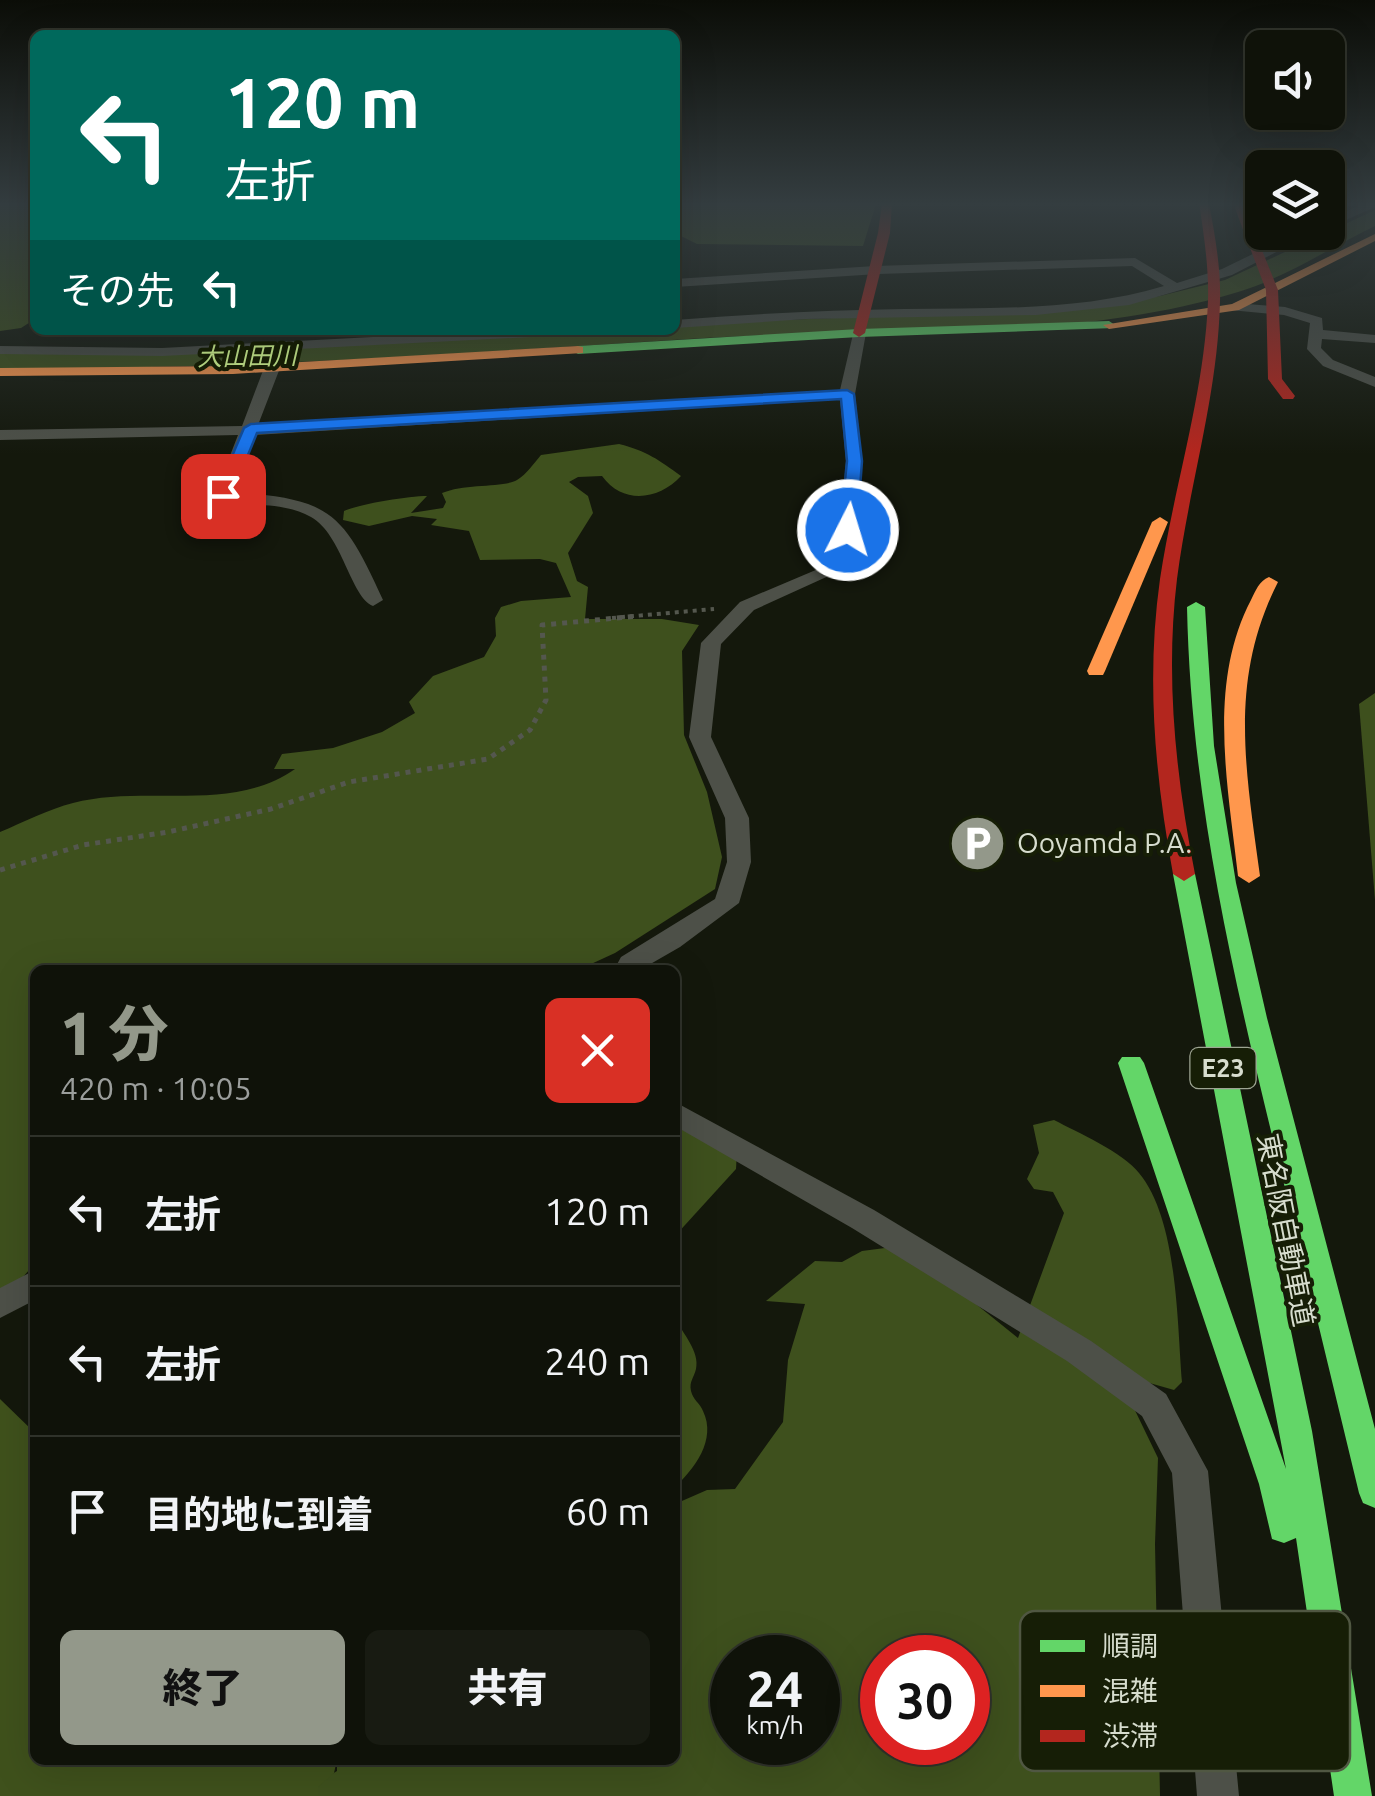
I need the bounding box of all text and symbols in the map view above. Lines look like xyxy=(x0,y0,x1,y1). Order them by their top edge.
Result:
map controls xyxy=(1245,30,1345,250)
button: sound xyxy=(1245,30,1345,130)
text: 120 m xyxy=(225,63,420,141)
icon: left xyxy=(60,70,190,200)
button: layers xyxy=(1245,150,1345,250)
text: 左折 xyxy=(225,155,315,206)
icon: left xyxy=(194,260,249,315)
text: その先 xyxy=(60,269,174,311)
water label: 大山田川 xyxy=(197,341,300,371)
pin xyxy=(181,454,266,539)
icon: arrive xyxy=(196,469,251,524)
position arrow xyxy=(796,478,900,582)
parking icon: Ooyamda P.A. xyxy=(948,813,1008,873)
place label: Ooyamda P.A. xyxy=(1017,827,1192,858)
button: close xyxy=(545,998,650,1103)
text: 1 分 xyxy=(60,999,168,1066)
road number: E23 xyxy=(1190,1048,1256,1088)
text: 420 m · 10:05 xyxy=(60,1070,252,1106)
street label: 東名阪自動車道 xyxy=(1253,1131,1320,1329)
icon: left xyxy=(60,1184,115,1239)
text: 120 m xyxy=(544,1190,650,1232)
text: 左折 xyxy=(145,1193,221,1235)
icon: left xyxy=(60,1334,115,1389)
text: 240 m xyxy=(544,1340,650,1382)
text: 左折 xyxy=(145,1343,221,1385)
icon: arrive xyxy=(60,1484,115,1539)
text: 60 m xyxy=(566,1490,650,1532)
text: 目的地に到着 xyxy=(145,1493,373,1535)
legend xyxy=(1020,1611,1350,1771)
button: 終了 xyxy=(60,1630,345,1745)
button: 共有 xyxy=(365,1630,650,1745)
text: 順調 xyxy=(1102,1630,1158,1661)
speed limit sign: 30 xyxy=(860,1635,990,1765)
text: 24 xyxy=(747,1660,803,1716)
text: 混雑 xyxy=(1102,1675,1158,1706)
text: km/h xyxy=(746,1711,804,1739)
text: 渋滞 xyxy=(1102,1720,1158,1751)

